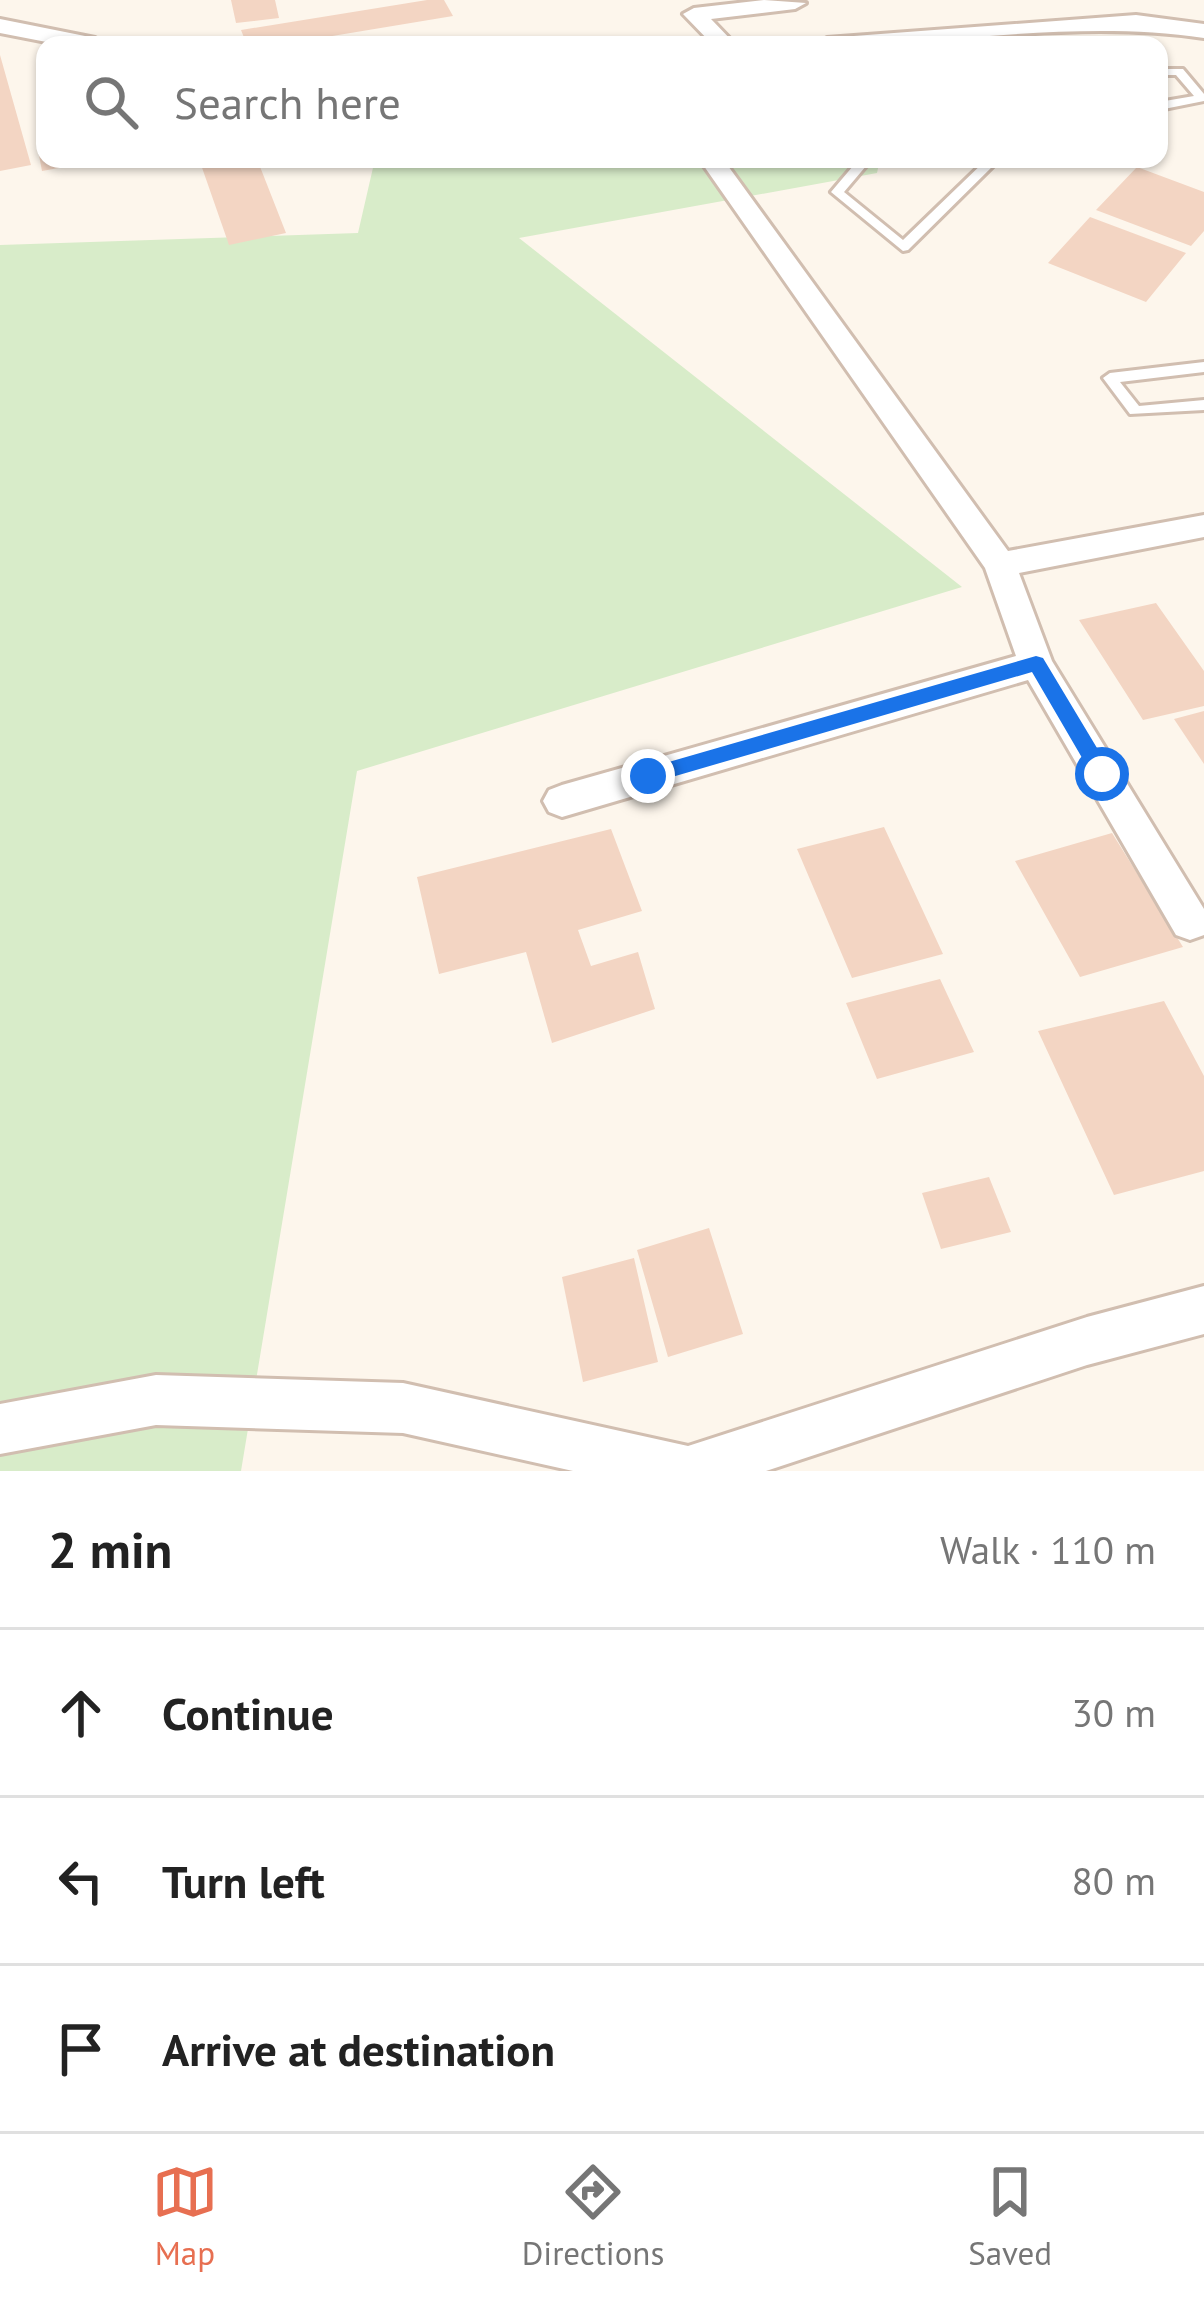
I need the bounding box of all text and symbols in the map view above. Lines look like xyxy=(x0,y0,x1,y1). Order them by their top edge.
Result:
search box xyxy=(36,36,1168,168)
icon: search xyxy=(78,69,144,135)
text: Search here xyxy=(174,73,401,131)
route start xyxy=(1075,747,1129,801)
route end xyxy=(621,749,675,803)
text: 2 min xyxy=(48,1516,172,1582)
text: Walk · 110 m xyxy=(940,1524,1156,1575)
icon: ahead xyxy=(48,1680,114,1746)
text: Continue xyxy=(162,1684,334,1742)
text: 30 m xyxy=(1071,1687,1156,1738)
icon: left xyxy=(48,1848,114,1914)
text: Turn left xyxy=(162,1852,325,1910)
text: 80 m xyxy=(1071,1855,1156,1906)
icon: arrive xyxy=(48,2016,114,2082)
text: Arrive at destination xyxy=(162,2020,555,2078)
tab: Map xyxy=(152,2159,218,2274)
tab: Directions xyxy=(522,2159,664,2274)
tab: Saved xyxy=(968,2159,1052,2274)

